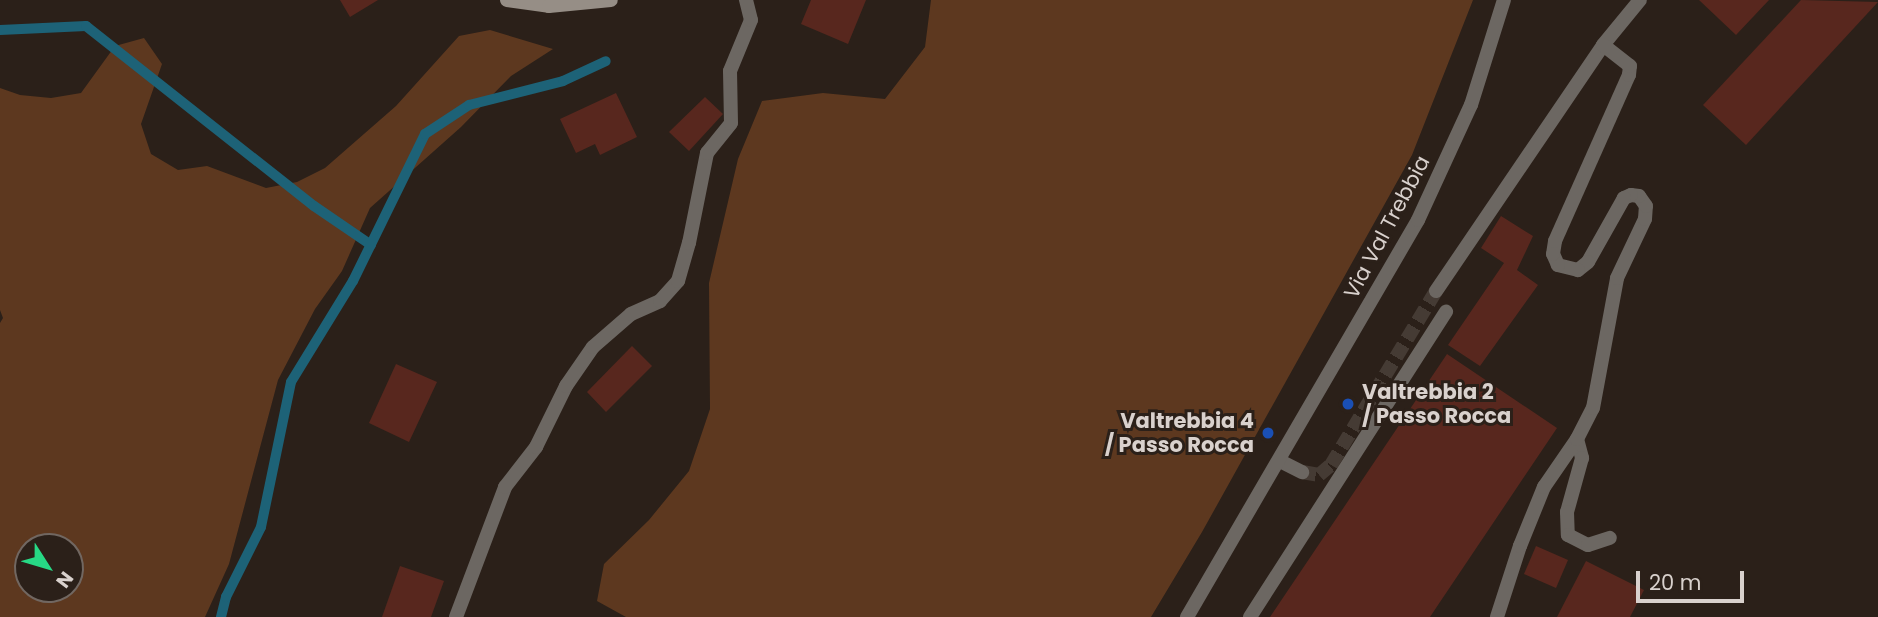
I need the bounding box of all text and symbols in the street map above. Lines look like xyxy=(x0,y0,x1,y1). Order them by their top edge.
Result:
street label: Via Val Trebbia xyxy=(1339,151,1435,303)
place label: Valtrebbia 2 / Passo Rocca xyxy=(1362,379,1511,429)
marker: Valtrebbia 2 / Passo Rocca xyxy=(1340,396,1356,412)
place label: Valtrebbia 4 / Passo Rocca xyxy=(1105,408,1254,458)
marker: Valtrebbia 4 / Passo Rocca xyxy=(1260,425,1276,441)
north arrow xyxy=(14,533,84,603)
scale bar xyxy=(1640,558,1748,602)
text: N xyxy=(49,566,80,594)
text: 20 m xyxy=(1649,568,1702,597)

